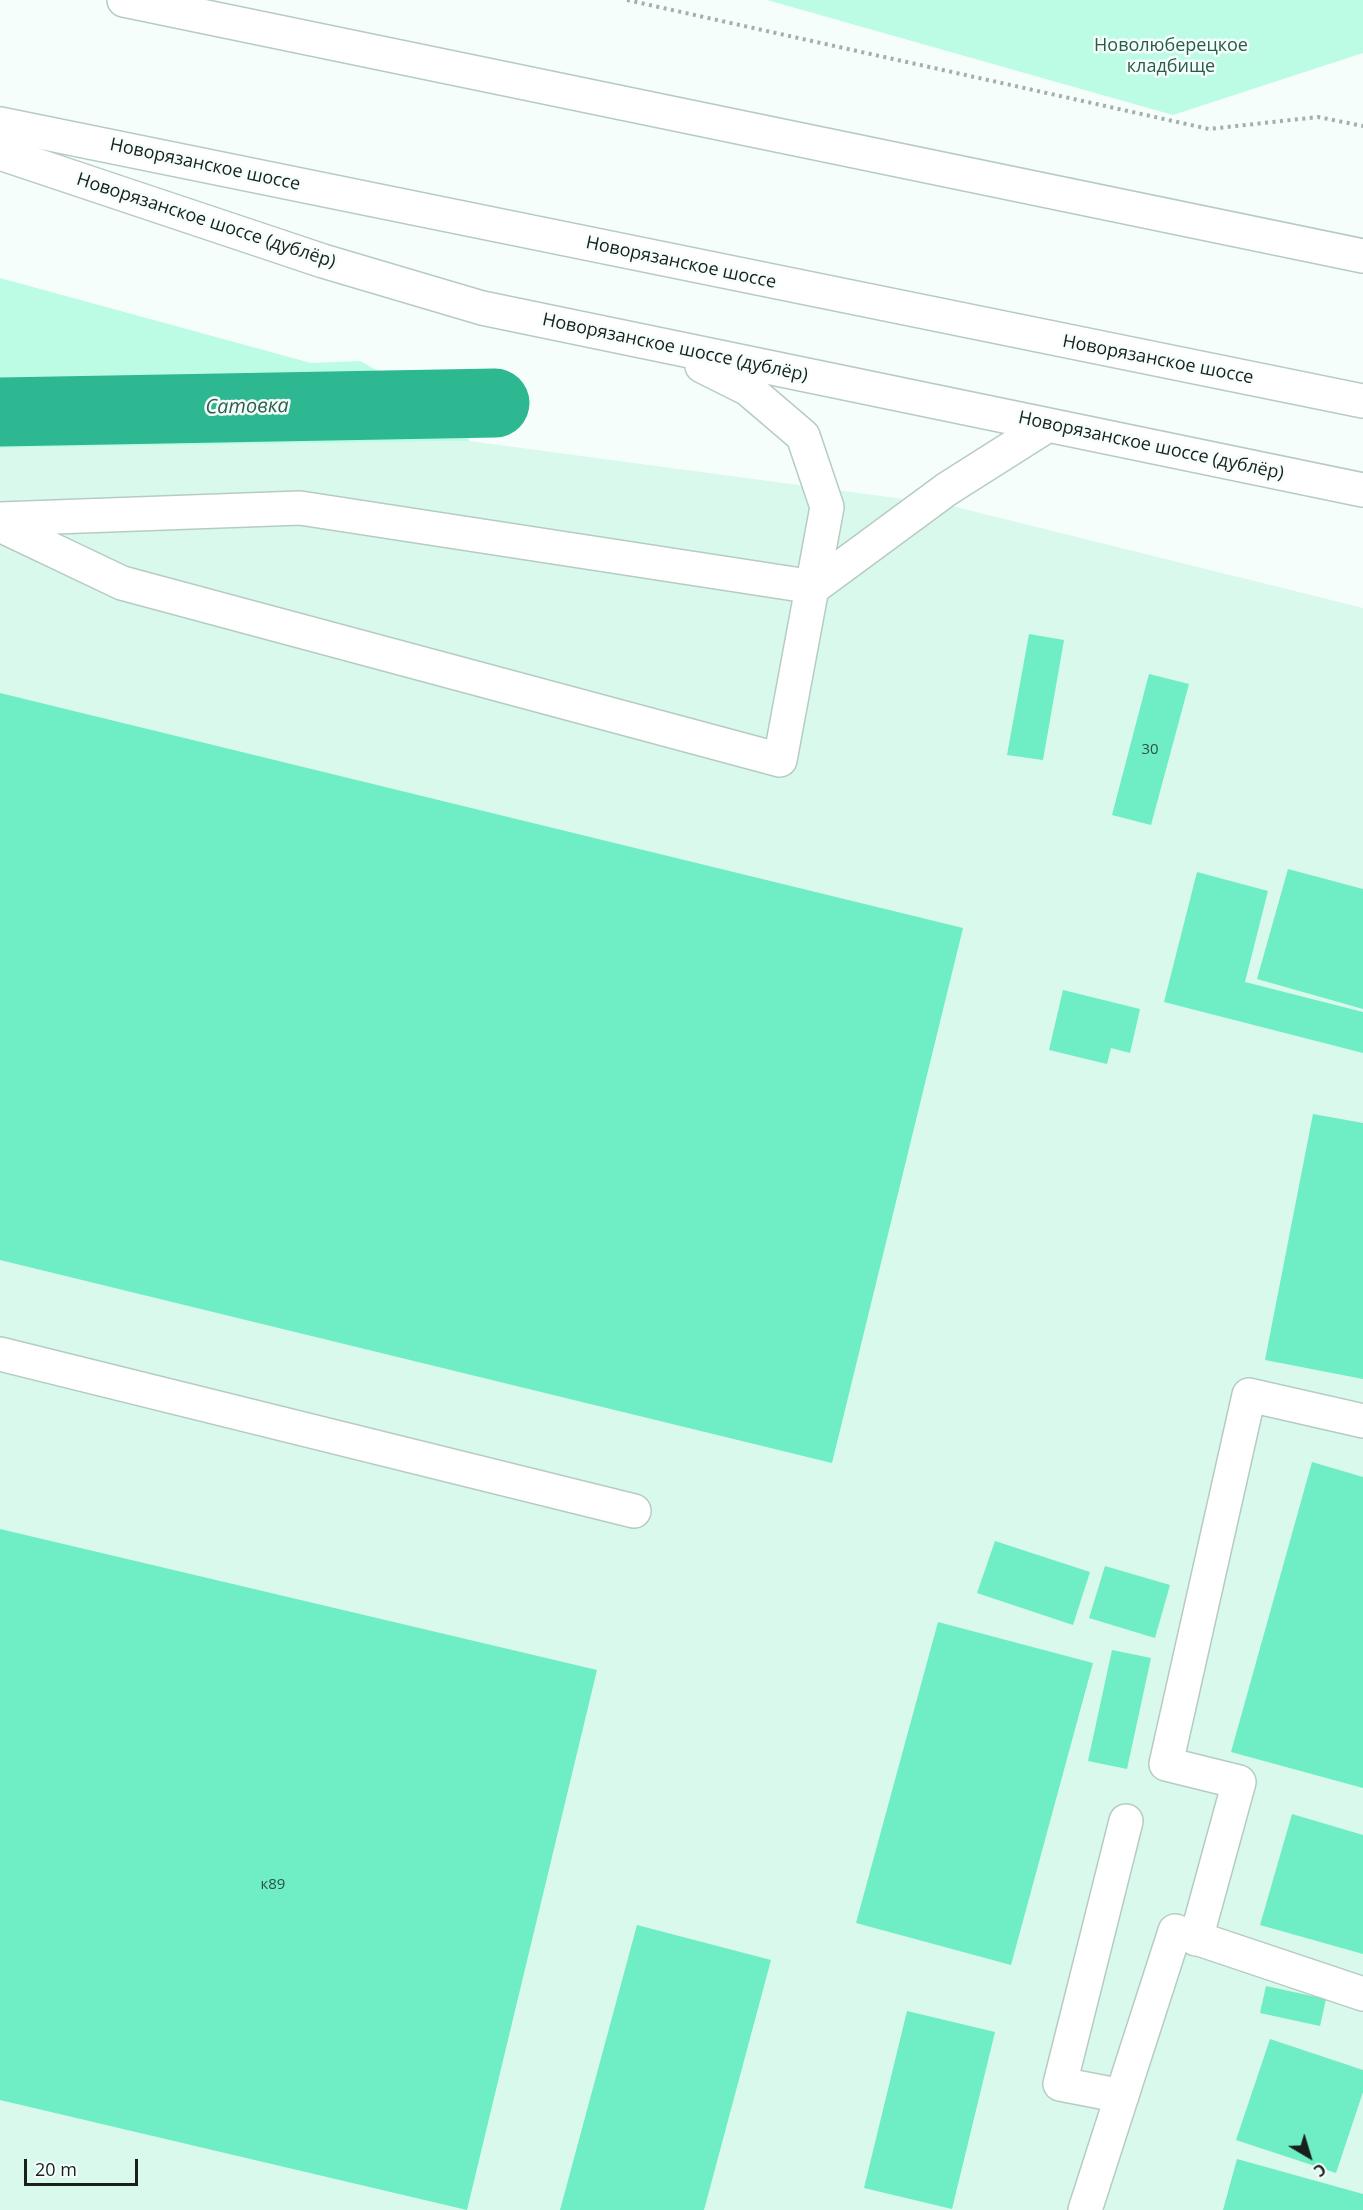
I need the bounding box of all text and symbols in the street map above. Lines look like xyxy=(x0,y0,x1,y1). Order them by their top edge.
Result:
park label: Новолюберецкое кладбище xyxy=(1094,35,1248,78)
street label: Новорязанское шоссе xyxy=(108,134,302,196)
street label: Новорязанское шоссе (дублёр) xyxy=(74,169,338,273)
street label: Новорязанское шоссе xyxy=(584,232,778,294)
street label: Новорязанское шоссе (дублёр) xyxy=(540,309,810,387)
street label: Новорязанское шоссе xyxy=(1061,331,1255,389)
water label: Сатовка xyxy=(205,394,289,420)
street label: Новорязанское шоссе (дублёр) xyxy=(1016,407,1286,485)
house number: 30 xyxy=(1141,741,1159,759)
house number: к89 xyxy=(261,1876,285,1894)
north arrow xyxy=(1279,2126,1339,2186)
scale bar xyxy=(27,2147,141,2185)
text: 20 m xyxy=(35,2157,77,2181)
text: С xyxy=(1309,2158,1331,2182)

